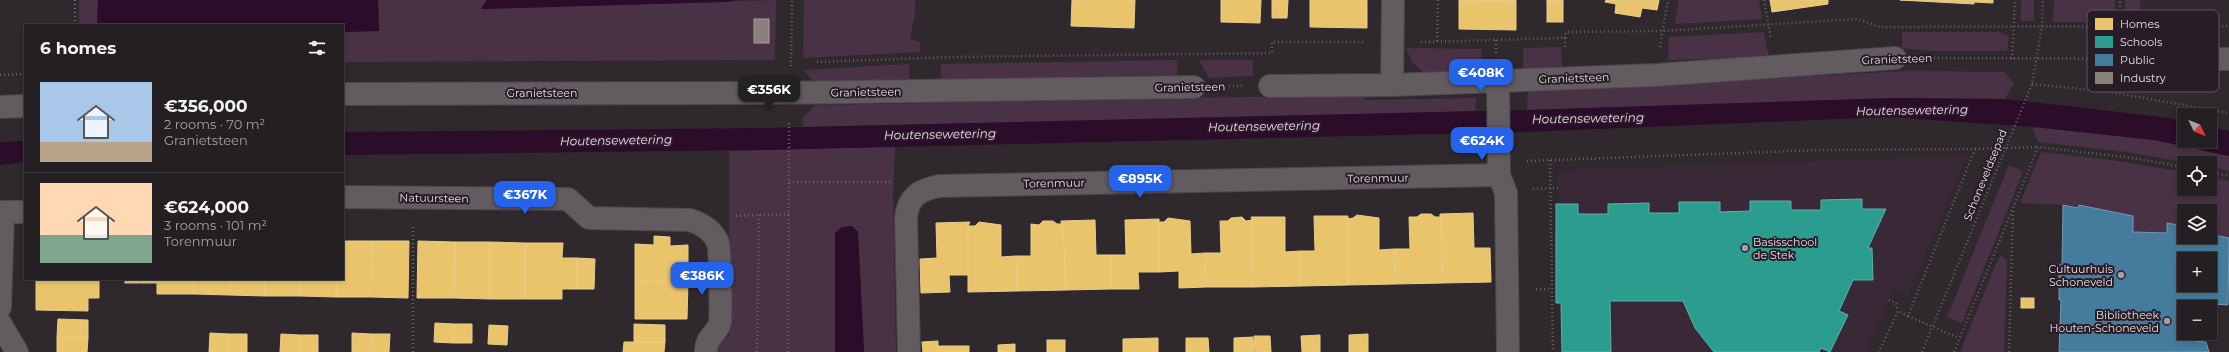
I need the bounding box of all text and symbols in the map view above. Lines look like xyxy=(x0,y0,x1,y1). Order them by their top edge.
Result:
legend xyxy=(2087,10,2219,92)
text: Homes xyxy=(2120,17,2160,31)
text: Schools xyxy=(2120,35,2163,49)
icon: filters xyxy=(306,37,328,59)
text: 6 homes xyxy=(40,38,116,58)
street label: Granietsteen xyxy=(1861,51,1933,67)
text: Public xyxy=(2120,53,2155,67)
pin: €408K xyxy=(1453,59,1509,93)
text: €408K xyxy=(1458,64,1504,80)
street label: Granietsteen xyxy=(1538,70,1610,86)
text: Industry xyxy=(2120,71,2166,85)
pin: €356K xyxy=(741,76,797,110)
street label: Granietsteen xyxy=(1154,79,1226,95)
text: €356K xyxy=(747,81,791,97)
street label: Granietsteen xyxy=(830,84,902,100)
street label: Granietsteen xyxy=(507,86,577,100)
text: €356,000 xyxy=(164,96,248,116)
icon: home xyxy=(72,98,120,146)
water label: Houtensewetering xyxy=(1856,102,1968,118)
north arrow xyxy=(2177,108,2217,148)
map controls xyxy=(2177,108,2217,340)
water label: Houtensewetering xyxy=(1532,110,1644,126)
text: 2 rooms · 70 m² xyxy=(164,116,265,132)
water label: Houtensewetering xyxy=(1208,118,1320,134)
water label: Houtensewetering xyxy=(884,126,996,142)
pin: €624K xyxy=(1454,127,1510,161)
street label: Schoneveldsepad xyxy=(1960,127,2010,223)
text: Granietsteen xyxy=(164,132,248,148)
water label: Houtensewetering xyxy=(560,132,672,148)
text: €624K xyxy=(1460,132,1504,148)
button: locate xyxy=(2177,156,2217,196)
pin: €895K xyxy=(1112,165,1168,199)
text: €895K xyxy=(1118,170,1162,186)
street label: Torenmuur xyxy=(1347,170,1409,186)
street label: Torenmuur xyxy=(1023,175,1085,191)
pin: €367K xyxy=(497,181,553,215)
text: €367K xyxy=(503,186,547,202)
street label: Natuursteen xyxy=(399,190,469,206)
text: €624,000 xyxy=(164,197,249,217)
icon: home xyxy=(72,199,120,247)
button: layers xyxy=(2177,204,2217,244)
text: 3 rooms · 101 m² xyxy=(164,217,267,233)
text: Torenmuur xyxy=(164,233,237,249)
place label: Basisschool de Stek xyxy=(1753,235,1817,262)
marker: Basisschool de Stek xyxy=(1740,243,1750,253)
button: + xyxy=(2177,252,2217,292)
pin: €386K xyxy=(674,262,730,296)
place label: Cultuurhuis Schoneveld xyxy=(2048,262,2114,289)
text: €386K xyxy=(680,267,724,283)
marker: Cultuurhuis Schoneveld xyxy=(2116,270,2126,280)
button: − xyxy=(2177,300,2217,340)
place label: Bibliotheek Houten-Schoneveld xyxy=(2049,308,2159,335)
marker: Bibliotheek Houten-Schoneveld xyxy=(2162,316,2172,326)

